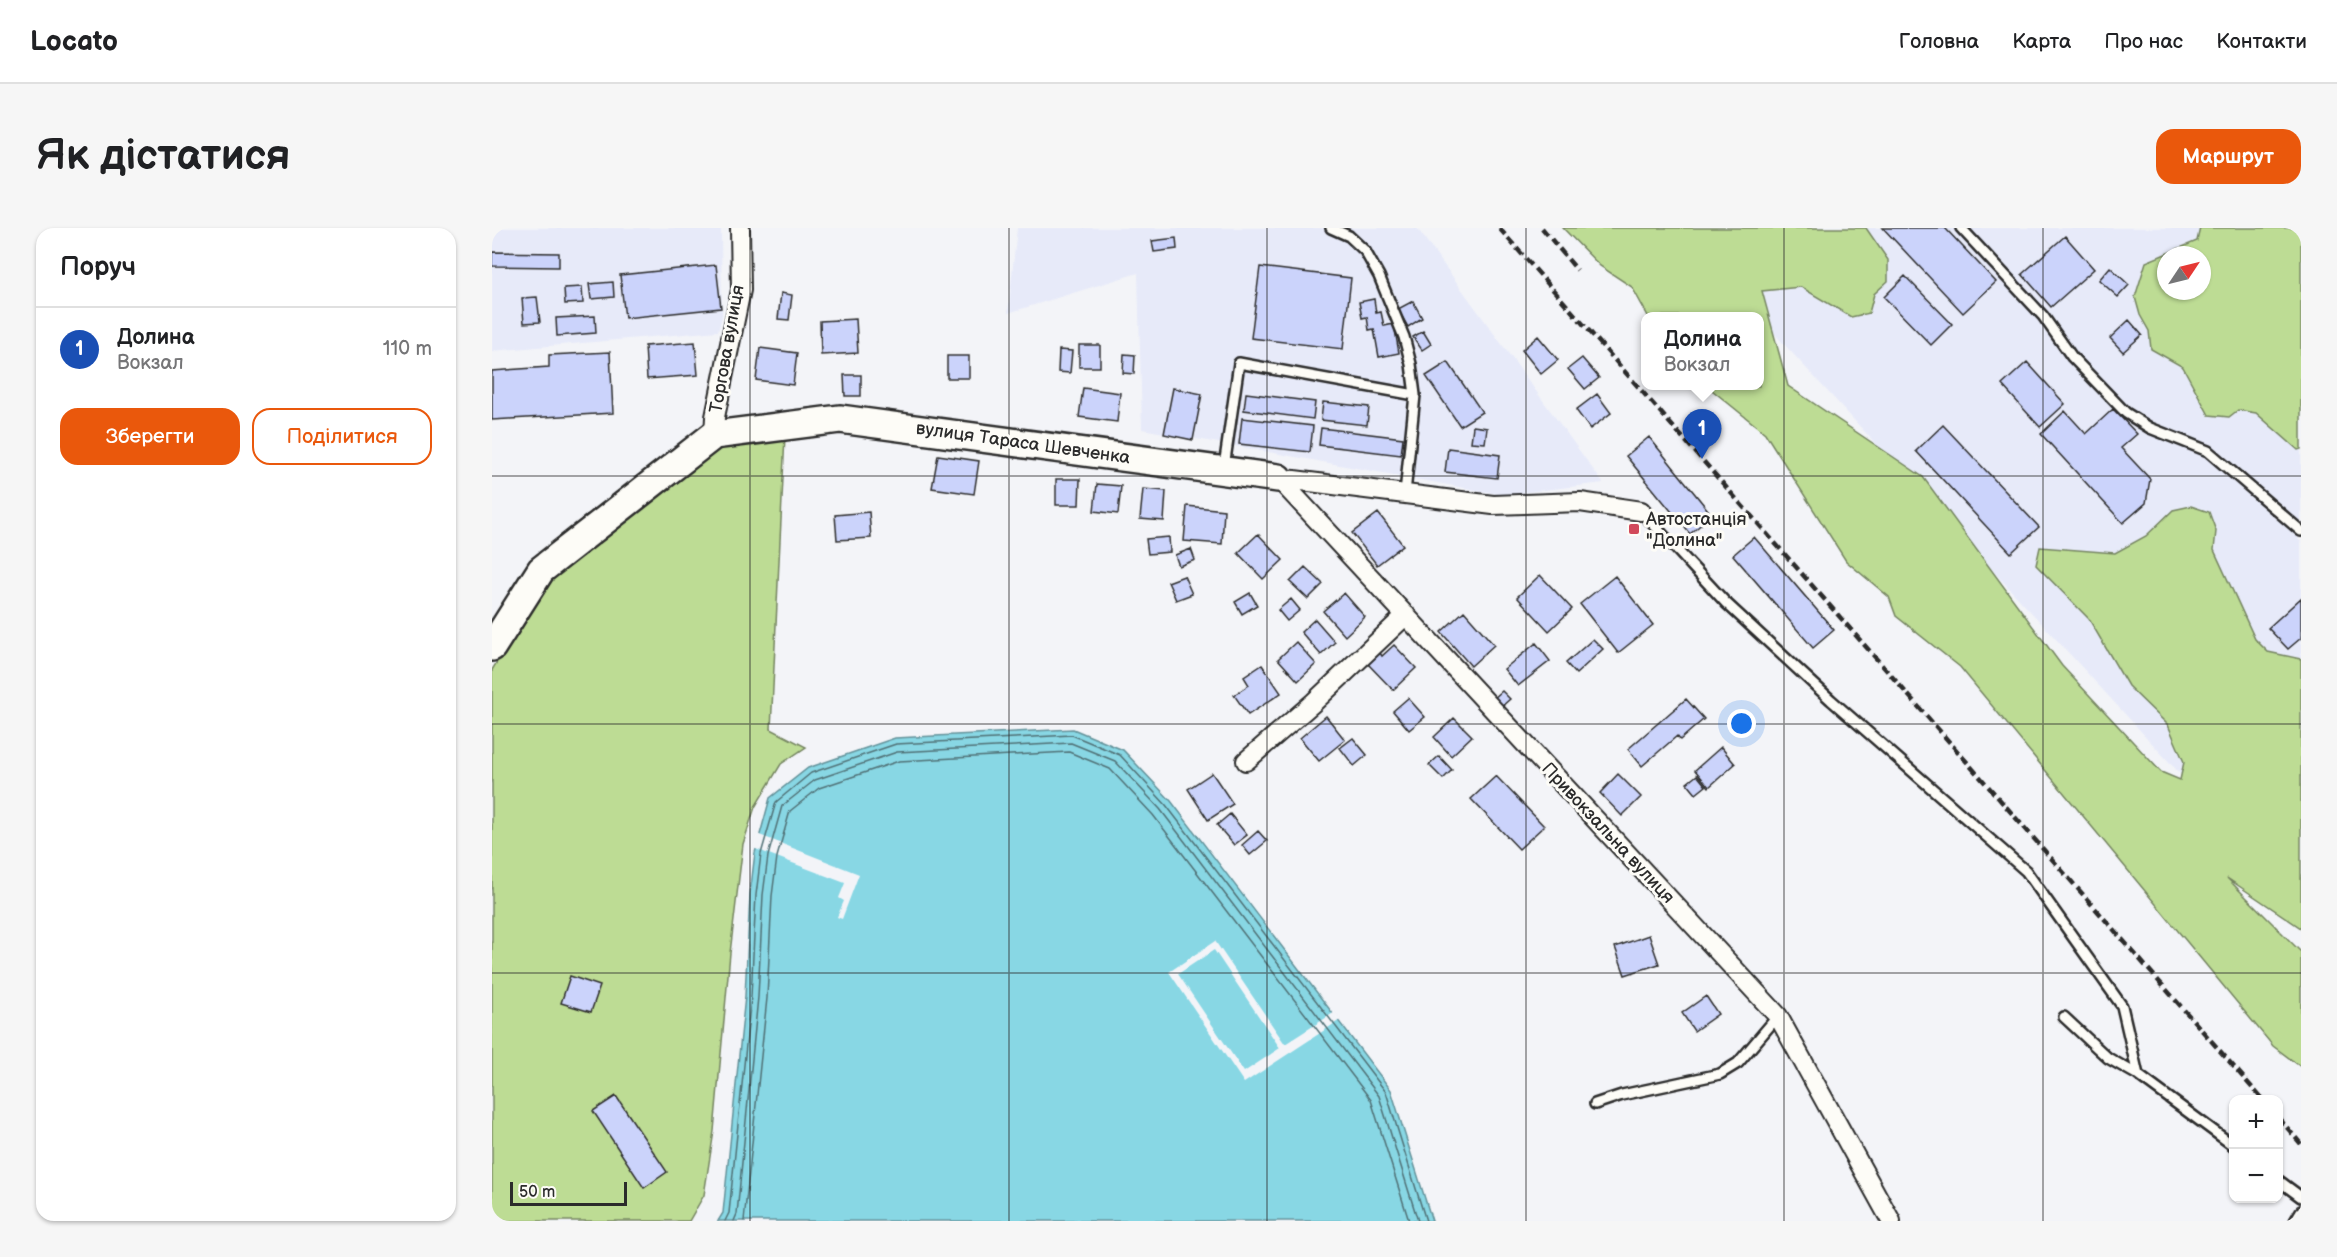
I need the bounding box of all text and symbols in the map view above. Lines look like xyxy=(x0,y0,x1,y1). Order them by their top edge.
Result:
text: Locato xyxy=(30,25,118,58)
text: Головна xyxy=(1899,29,1979,54)
text: Карта xyxy=(2012,29,2071,54)
text: Про нас xyxy=(2104,29,2183,54)
text: Контакти xyxy=(2216,29,2307,54)
button: Маршрут xyxy=(2156,129,2301,184)
text: Як дістатися xyxy=(36,131,290,182)
north arrow xyxy=(2157,246,2211,300)
text: Поруч xyxy=(60,252,136,283)
street label: Торгова вулиця xyxy=(705,283,749,415)
popup xyxy=(1641,312,1764,390)
text: Долина xyxy=(117,324,195,351)
text: Долина xyxy=(1664,326,1741,353)
text: 1 xyxy=(75,337,84,361)
text: 110 m xyxy=(383,337,432,361)
text: Вокзал xyxy=(117,351,184,375)
text: Вокзал xyxy=(1664,353,1730,377)
button: Зберегти xyxy=(60,408,240,465)
button: Поділитися xyxy=(252,408,432,465)
pin: 1 xyxy=(1682,410,1722,459)
street label: вулиця Тараса Шевченка xyxy=(915,418,1132,468)
place label: Автостанція "Долина" xyxy=(1645,509,1746,551)
marker: Автостанція "Долина" xyxy=(1627,522,1641,536)
your location xyxy=(1727,709,1756,738)
street label: Привокзальна вулиця xyxy=(1537,758,1679,908)
map controls xyxy=(2229,1095,2283,1203)
button: + xyxy=(2229,1095,2283,1149)
button: − xyxy=(2229,1149,2283,1203)
scale bar xyxy=(510,1179,627,1206)
text: 50 m xyxy=(519,1183,555,1202)

